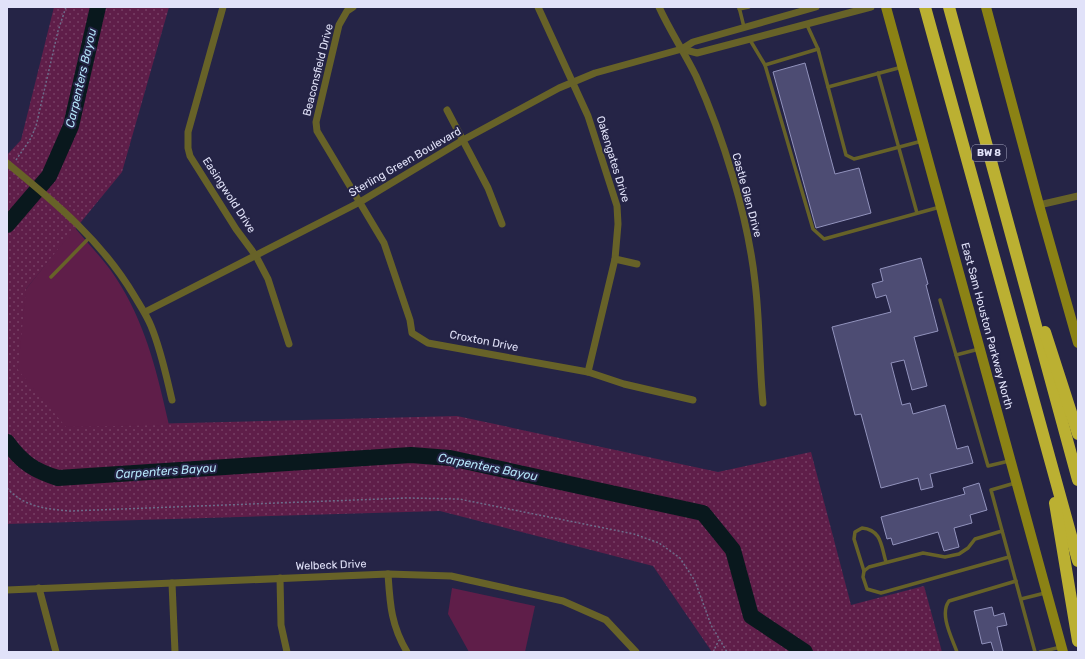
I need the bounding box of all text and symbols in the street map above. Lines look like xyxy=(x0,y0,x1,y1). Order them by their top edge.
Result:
street label: Beaconsfield Drive xyxy=(300,22,336,118)
water label: Carpenters Bayou xyxy=(63,27,99,129)
street label: Oakengates Drive xyxy=(594,114,632,204)
street label: Sterling Green Boulevard xyxy=(347,125,463,199)
road number: BW 8 xyxy=(972,145,1006,161)
street label: Castle Glen Drive xyxy=(729,151,765,239)
street label: Easingwold Drive xyxy=(200,155,258,235)
street label: East Sam Houston Parkway North xyxy=(958,241,1016,411)
street label: Croxton Drive xyxy=(448,328,520,354)
water label: Carpenters Bayou xyxy=(437,450,539,484)
water label: Carpenters Bayou xyxy=(115,460,217,482)
street label: Welbeck Drive xyxy=(295,557,367,573)

